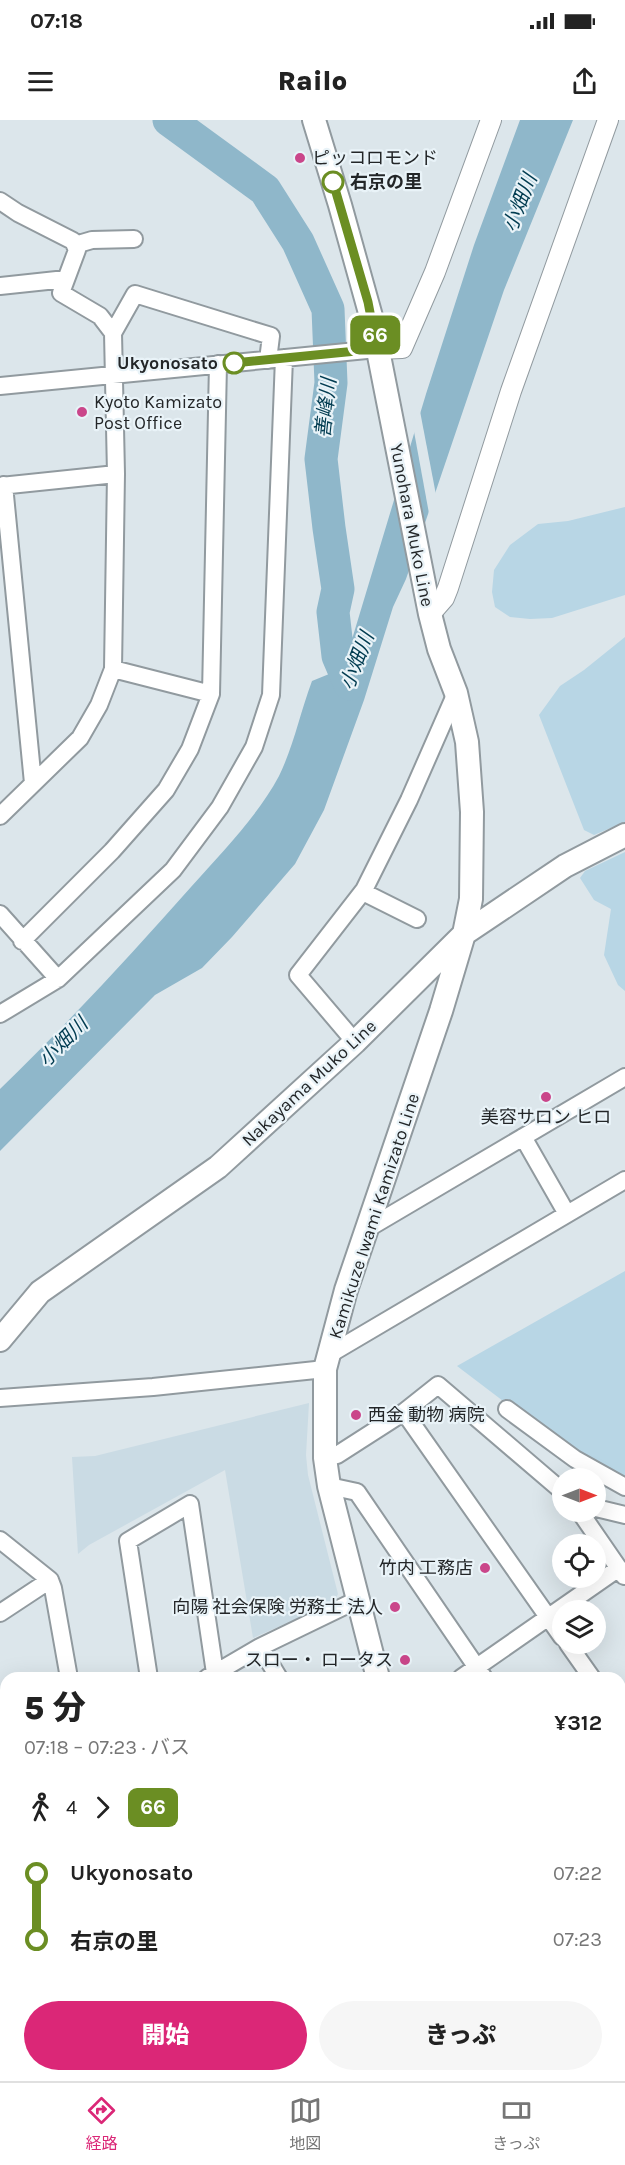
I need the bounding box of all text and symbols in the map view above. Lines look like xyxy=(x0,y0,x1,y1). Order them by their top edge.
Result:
text: 07:18 xyxy=(30,8,83,34)
icon: menu xyxy=(24,65,57,98)
text: Railo xyxy=(278,65,347,97)
icon: share xyxy=(568,65,601,98)
place label: ピッコロモンド xyxy=(312,147,438,169)
marker: ピッコロモンド xyxy=(293,151,307,165)
water label: 小畑川 xyxy=(499,169,542,235)
marker: 右京の里 xyxy=(322,171,344,193)
place label: 右京の里 xyxy=(350,171,422,193)
line badge: 66 xyxy=(348,316,402,354)
text: 66 xyxy=(362,323,388,347)
place label: Ukyonosato xyxy=(117,352,218,374)
marker: Ukyonosato xyxy=(223,352,245,374)
water label: 善峰川 xyxy=(311,375,341,439)
place label: Kyoto Kamizato Post Office xyxy=(94,391,222,434)
marker: Kyoto Kamizato Post Office xyxy=(75,405,89,419)
street label: Yunohara Muko Line xyxy=(385,441,439,609)
water label: 小畑川 xyxy=(336,627,379,693)
water label: 小畑川 xyxy=(34,1011,94,1071)
street label: Nakayama Muko Line xyxy=(237,1015,381,1151)
street label: Kamikuze Iwami Kamizato Line xyxy=(324,1090,424,1342)
marker: 美容サロン ヒロ xyxy=(539,1090,553,1104)
place label: 美容サロン ヒロ xyxy=(481,1106,611,1128)
place label: 西金 動物 病院 xyxy=(368,1404,485,1426)
marker: 西金 動物 病院 xyxy=(349,1408,363,1422)
north arrow xyxy=(552,1468,606,1522)
map controls xyxy=(552,1468,606,1654)
button: locate xyxy=(552,1534,606,1588)
place label: 竹内 工務店 xyxy=(379,1557,473,1579)
marker: 竹内 工務店 xyxy=(478,1561,492,1575)
place label: 向陽 社会保険 労務士 法人 xyxy=(172,1596,383,1618)
marker: 向陽 社会保険 労務士 法人 xyxy=(388,1600,402,1614)
button: layers xyxy=(552,1600,606,1654)
place label: スロー・ ロータス xyxy=(245,1649,393,1671)
marker: スロー・ ロータス xyxy=(398,1653,412,1667)
text: 5 分 xyxy=(24,1689,86,1727)
text: ¥312 xyxy=(554,1710,602,1736)
text: 07:18 – 07:23 · バス xyxy=(24,1736,190,1759)
icon: walk xyxy=(24,1791,57,1824)
icon: forward xyxy=(86,1791,119,1824)
text: 66 xyxy=(140,1795,166,1819)
text: 4 xyxy=(66,1796,77,1819)
text: Ukyonosato xyxy=(70,1860,193,1886)
text: 07:22 xyxy=(553,1862,602,1885)
text: 07:23 xyxy=(553,1928,602,1951)
text: 右京の里 xyxy=(70,1929,158,1955)
button: 開始 xyxy=(24,2001,307,2070)
button: きっぷ xyxy=(319,2001,602,2070)
tab: 経路 xyxy=(85,2094,118,2154)
tab: 地図 xyxy=(289,2094,322,2154)
tab: きっぷ xyxy=(492,2094,540,2154)

